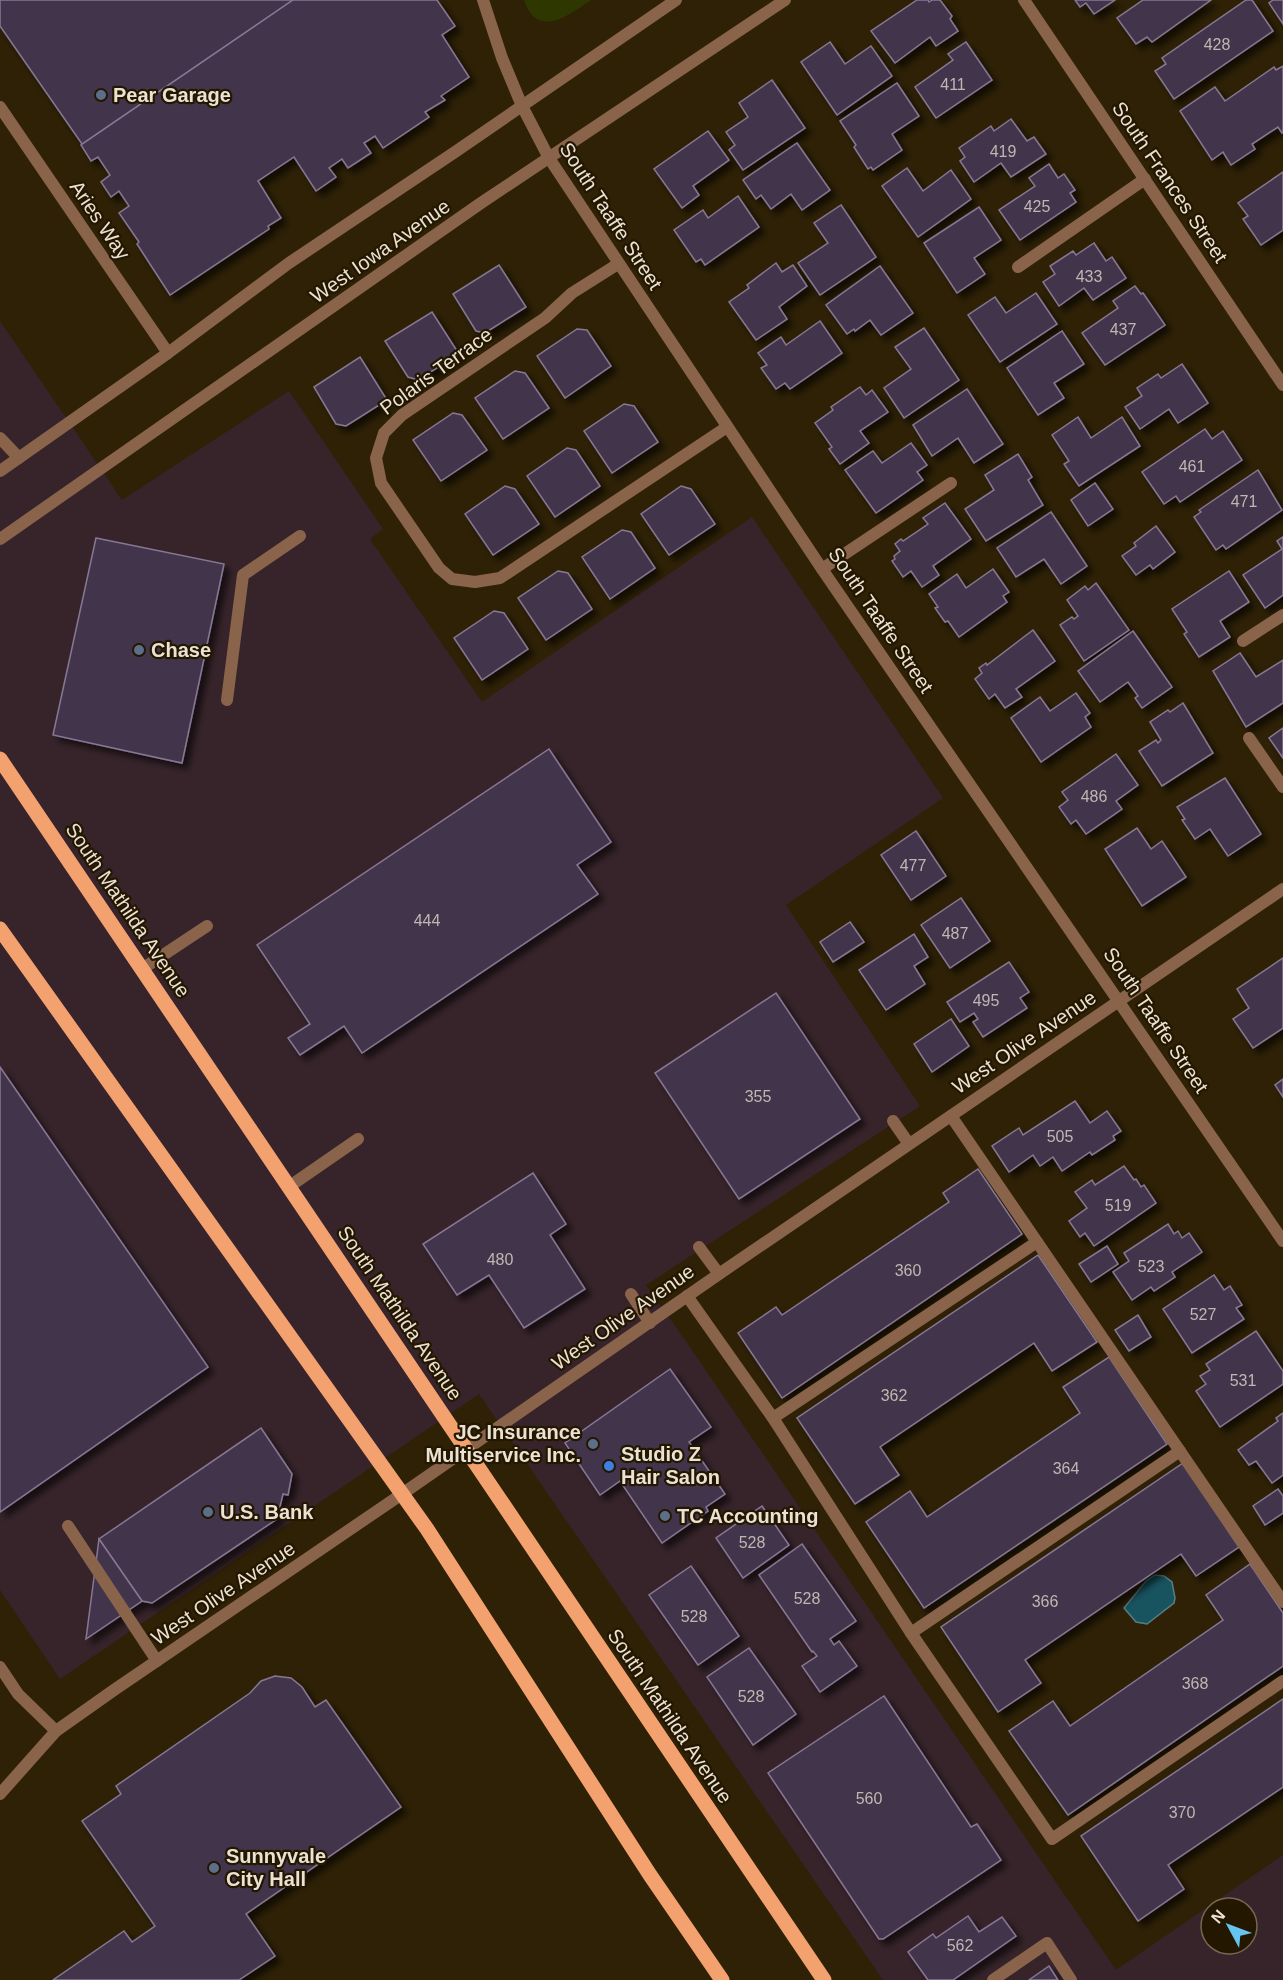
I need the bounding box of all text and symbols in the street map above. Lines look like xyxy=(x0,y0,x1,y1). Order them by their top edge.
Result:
house number: 428 xyxy=(1204,36,1230,53)
house number: 411 xyxy=(940,76,966,93)
place label: Pear Garage xyxy=(113,84,231,106)
marker: Pear Garage xyxy=(94,88,108,102)
street label: South Frances Street xyxy=(1108,98,1232,267)
street label: South Taaffe Street xyxy=(555,139,667,294)
house number: 419 xyxy=(990,143,1016,160)
street label: Aries Way xyxy=(66,176,134,264)
street label: West Iowa Avenue xyxy=(306,195,454,307)
house number: 425 xyxy=(1024,198,1050,215)
house number: 433 xyxy=(1076,268,1102,285)
house number: 437 xyxy=(1110,321,1136,338)
street label: Polaris Terrace xyxy=(376,323,496,419)
house number: 461 xyxy=(1179,458,1205,475)
house number: 471 xyxy=(1231,493,1257,510)
street label: South Taaffe Street xyxy=(824,543,938,697)
place label: Chase xyxy=(151,639,211,661)
marker: Chase xyxy=(132,643,146,657)
house number: 486 xyxy=(1081,788,1107,805)
street label: South Mathilda Avenue xyxy=(61,819,195,1001)
house number: 477 xyxy=(900,857,926,874)
house number: 444 xyxy=(414,912,440,929)
house number: 487 xyxy=(942,925,968,942)
street label: South Taaffe Street xyxy=(1099,943,1213,1097)
street label: West Olive Avenue xyxy=(948,986,1100,1098)
house number: 495 xyxy=(973,992,999,1009)
house number: 355 xyxy=(745,1088,771,1105)
house number: 505 xyxy=(1047,1128,1073,1145)
house number: 519 xyxy=(1105,1197,1131,1214)
street label: South Mathilda Avenue xyxy=(333,1222,467,1404)
house number: 480 xyxy=(487,1251,513,1268)
house number: 523 xyxy=(1138,1258,1164,1275)
street label: West Olive Avenue xyxy=(548,1260,698,1374)
house number: 360 xyxy=(895,1262,921,1279)
house number: 527 xyxy=(1190,1306,1216,1323)
house number: 531 xyxy=(1230,1372,1256,1389)
house number: 362 xyxy=(881,1387,907,1404)
place label: JC Insurance Multiservice Inc. xyxy=(425,1421,581,1466)
marker: JC Insurance Multiservice Inc. xyxy=(586,1437,600,1451)
place label: Studio Z Hair Salon xyxy=(621,1443,720,1488)
marker: Studio Z Hair Salon xyxy=(602,1459,616,1473)
house number: 364 xyxy=(1053,1460,1079,1477)
place label: U.S. Bank xyxy=(220,1501,314,1523)
marker: U.S. Bank xyxy=(201,1505,215,1519)
place label: TC Accounting xyxy=(677,1505,818,1527)
marker: TC Accounting xyxy=(658,1509,672,1523)
house number: 528 xyxy=(739,1534,765,1551)
street label: West Olive Avenue xyxy=(147,1537,299,1649)
house number: 528 xyxy=(794,1590,820,1607)
house number: 366 xyxy=(1032,1593,1058,1610)
house number: 528 xyxy=(681,1608,707,1625)
street label: South Mathilda Avenue xyxy=(603,1625,737,1807)
house number: 368 xyxy=(1182,1675,1208,1692)
house number: 528 xyxy=(738,1688,764,1705)
house number: 560 xyxy=(856,1790,882,1807)
house number: 370 xyxy=(1169,1804,1195,1821)
place label: Sunnyvale City Hall xyxy=(226,1845,326,1890)
marker: Sunnyvale City Hall xyxy=(207,1861,221,1875)
north arrow xyxy=(1199,1896,1259,1956)
text: N xyxy=(1208,1907,1228,1926)
house number: 562 xyxy=(947,1937,973,1954)

